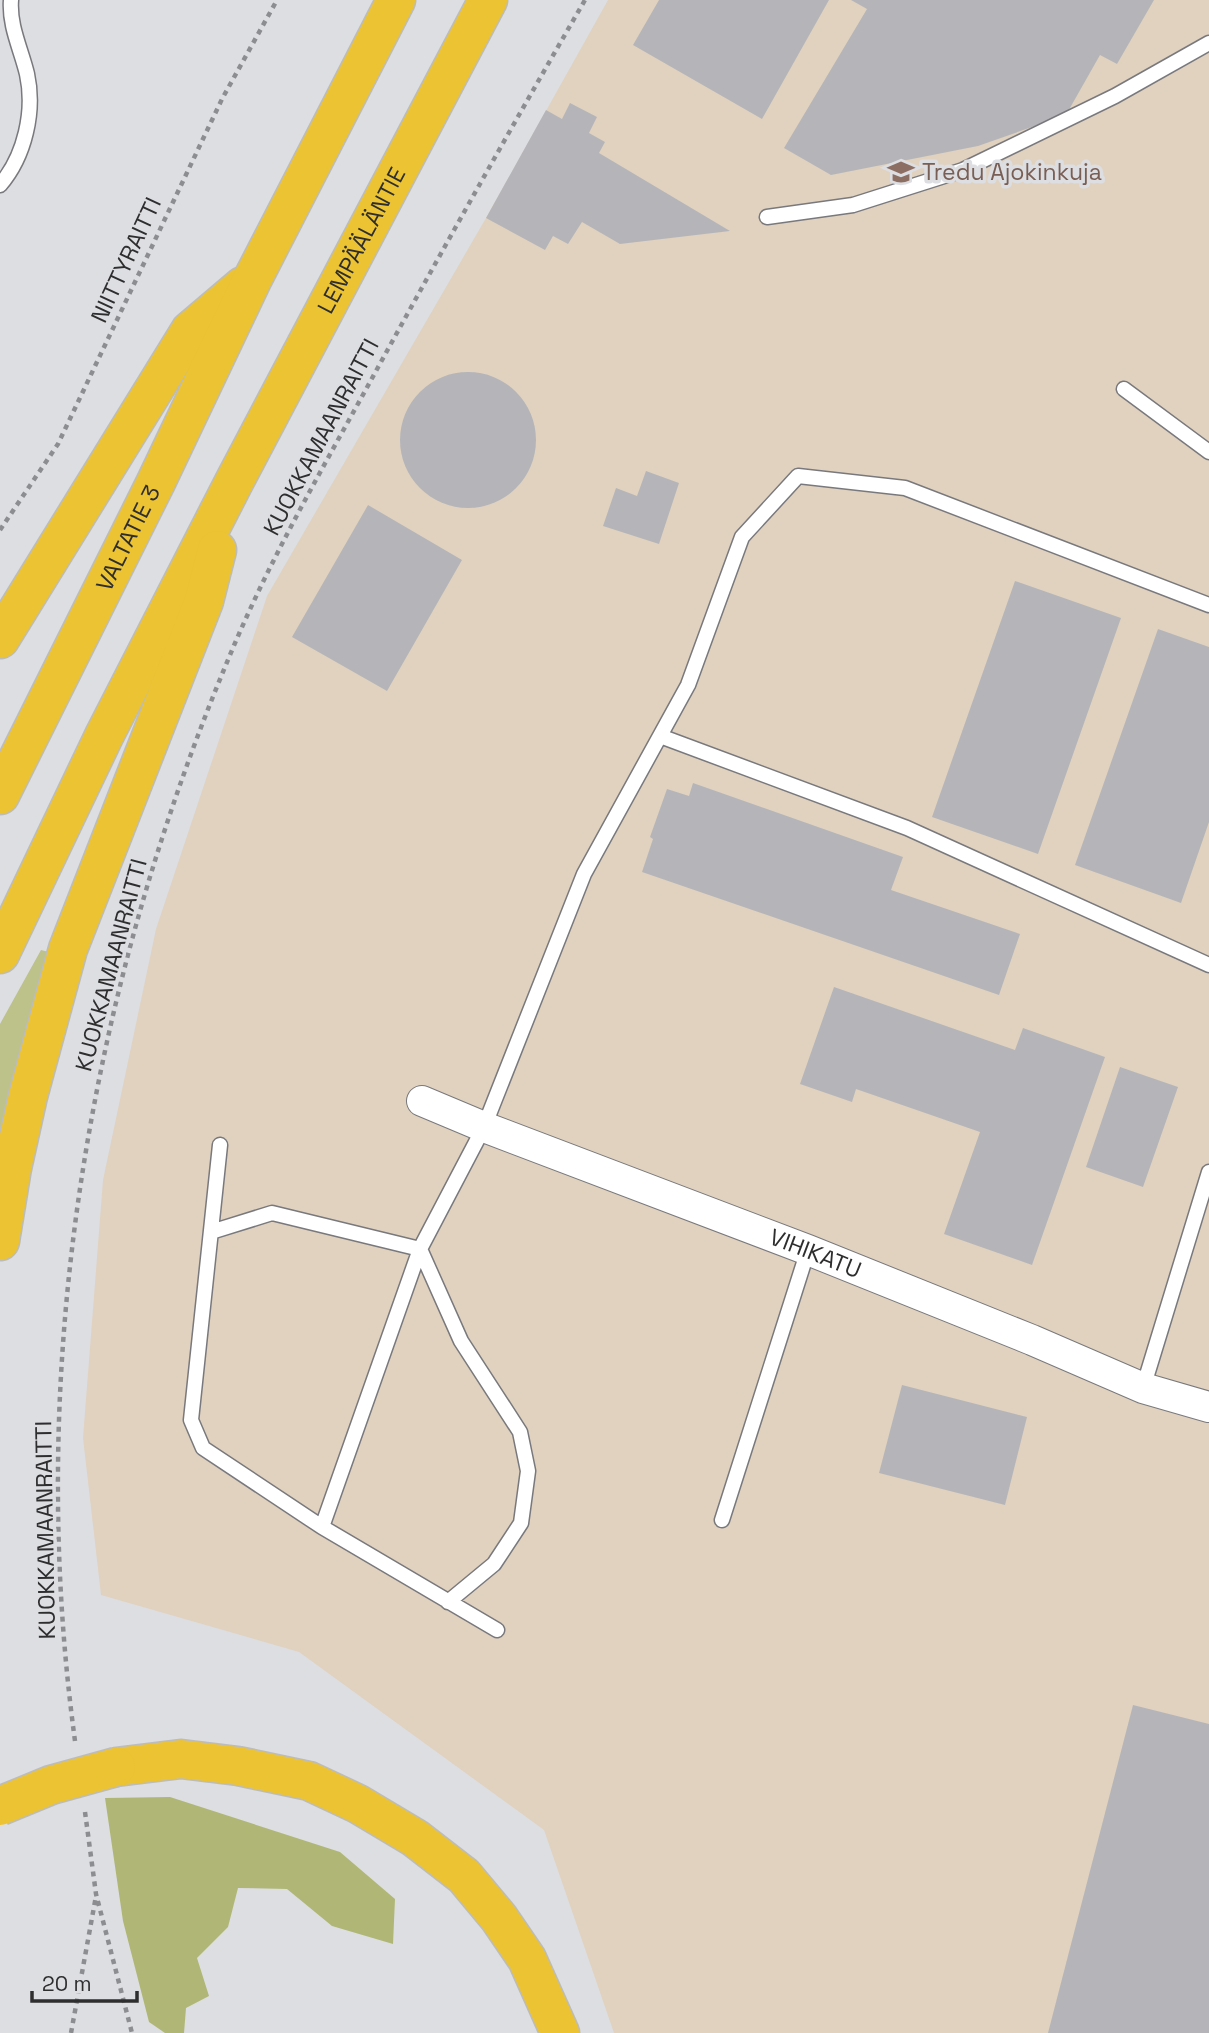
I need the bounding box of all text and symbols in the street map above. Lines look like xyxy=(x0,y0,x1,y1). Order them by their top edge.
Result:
school or university icon: Tredu Ajokinkuja xyxy=(886,157,916,187)
place label: Tredu Ajokinkuja xyxy=(922,157,1102,187)
street label: LEMPÄÄLÄNTIE xyxy=(310,162,412,319)
street label: NIITTYRAITTI xyxy=(84,193,168,327)
street label: KUOKKAMAANRAITTI xyxy=(256,333,386,541)
street label: VALTATIE 3 xyxy=(89,480,167,596)
street label: KUOKKAMAANRAITTI xyxy=(68,855,154,1075)
street label: VIHIKATU xyxy=(765,1222,866,1285)
street label: KUOKKAMAANRAITTI xyxy=(28,1420,62,1640)
scale bar xyxy=(32,1960,136,2004)
text: 20 m xyxy=(42,1970,92,1997)

